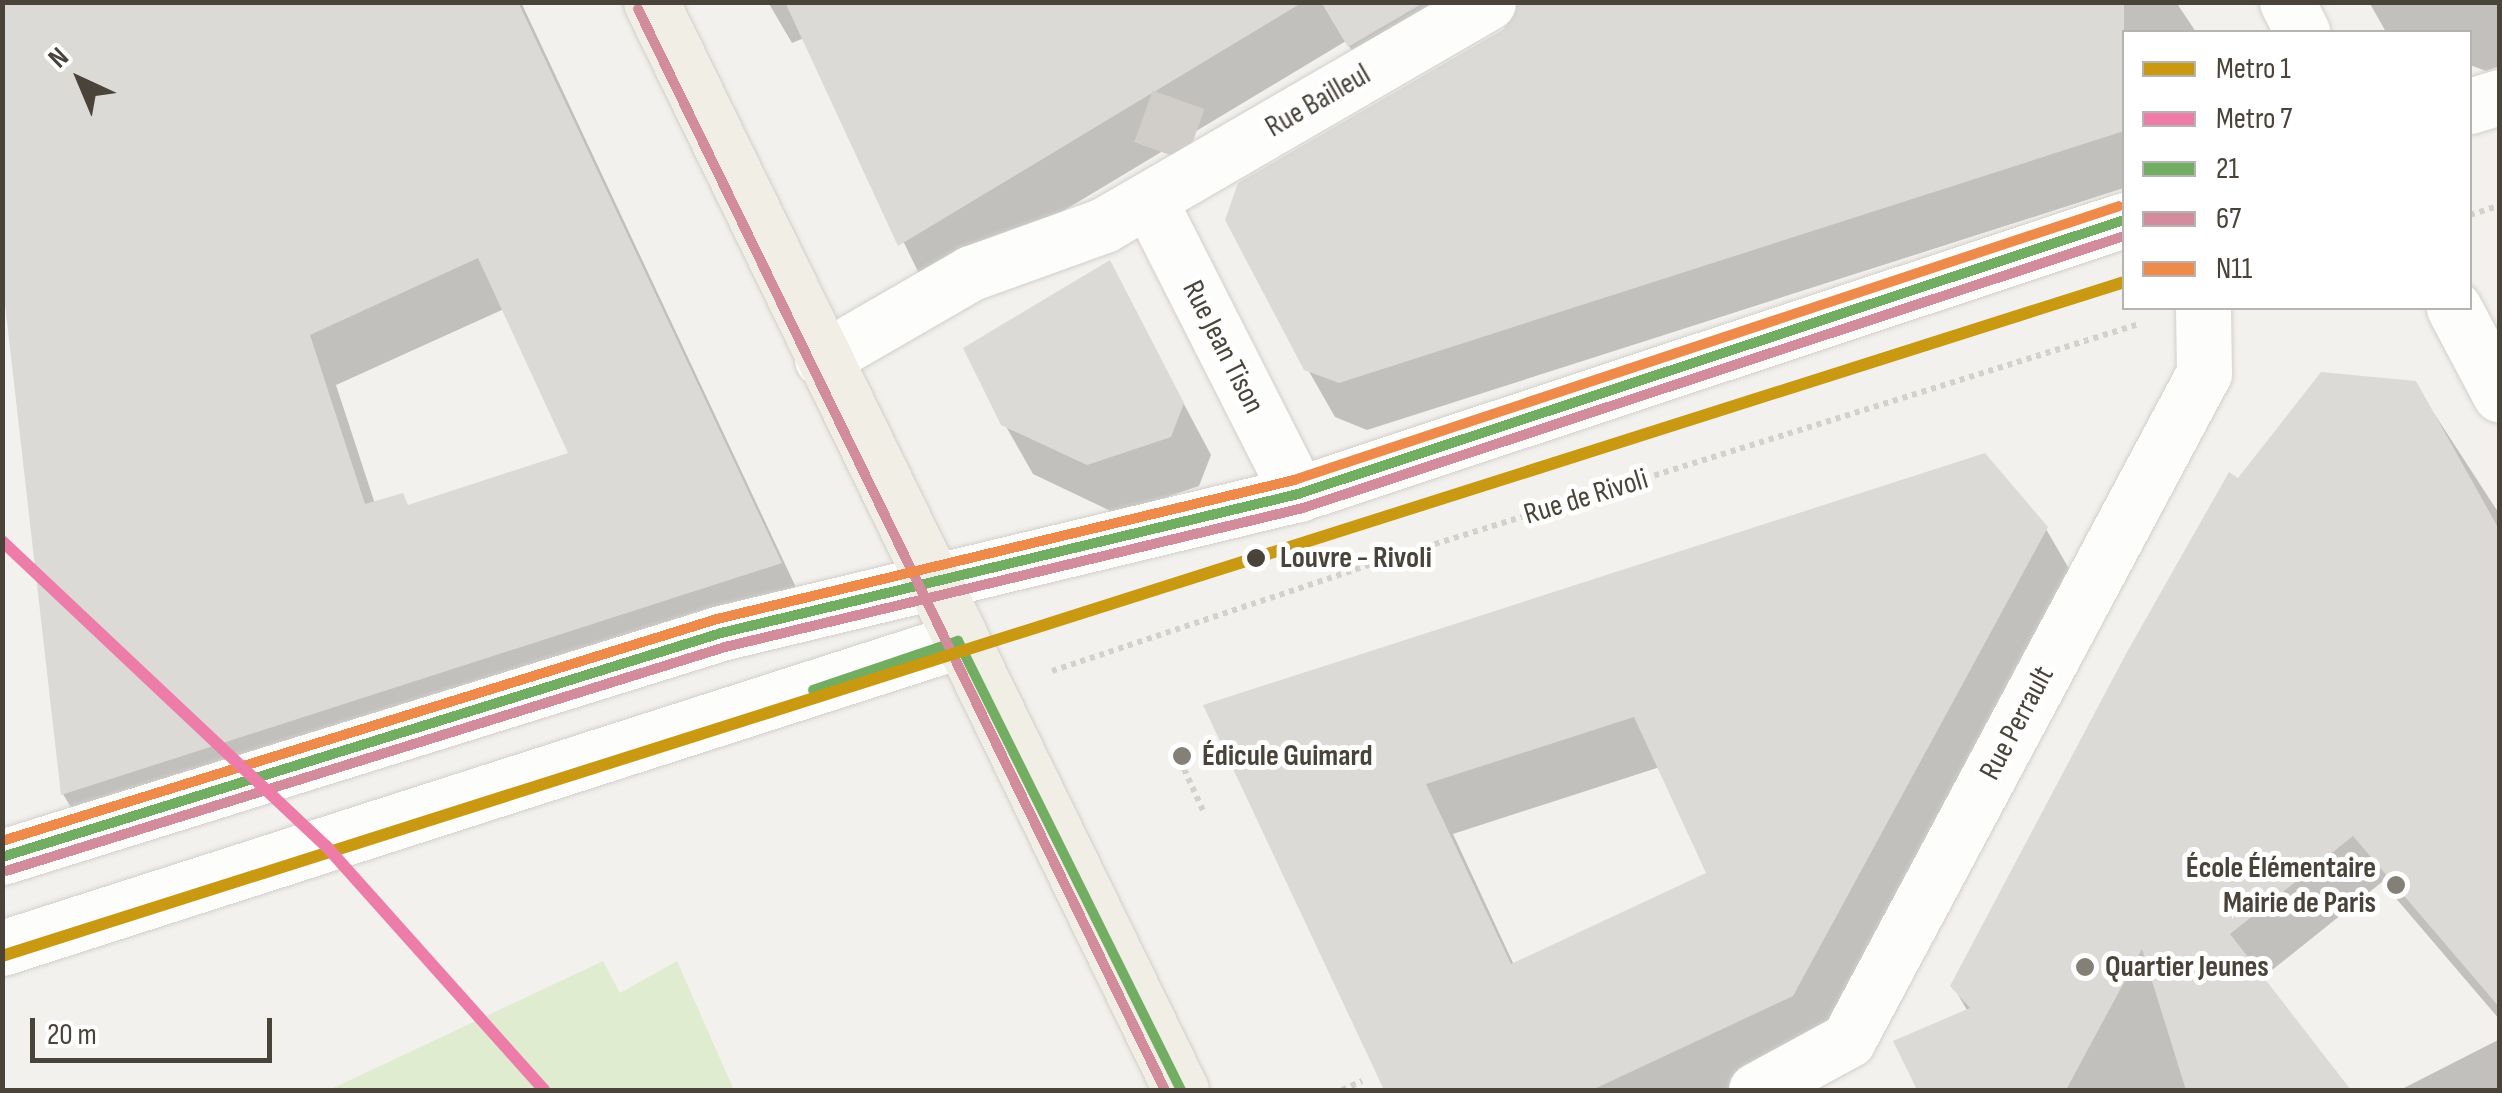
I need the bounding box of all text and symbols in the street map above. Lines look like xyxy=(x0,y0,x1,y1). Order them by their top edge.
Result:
north arrow xyxy=(30,30,130,130)
legend xyxy=(2122,30,2472,310)
text: N xyxy=(42,41,76,75)
text: Metro 1 xyxy=(2216,51,2291,87)
street label: Rue Bailleul xyxy=(1259,57,1377,145)
text: Metro 7 xyxy=(2216,101,2292,137)
text: 21 xyxy=(2216,151,2239,187)
text: 67 xyxy=(2216,201,2241,237)
text: N11 xyxy=(2216,251,2252,287)
street label: Rue Jean Tison xyxy=(1174,274,1272,420)
street label: Rue de Rivoli xyxy=(1520,461,1652,533)
place label: Louvre - Rivoli xyxy=(1280,540,1432,576)
marker: Louvre - Rivoli xyxy=(1241,543,1271,573)
street label: Rue Perrault xyxy=(1972,660,2062,786)
place label: Édicule Guimard xyxy=(1202,738,1373,774)
marker: Édicule Guimard xyxy=(1171,745,1193,767)
place label: École Élémentaire Mairie de Paris xyxy=(2186,850,2376,920)
marker: École Élémentaire Mairie de Paris xyxy=(2385,874,2407,896)
place label: Quartier Jeunes xyxy=(2105,949,2269,985)
marker: Quartier Jeunes xyxy=(2074,956,2096,978)
scale bar xyxy=(35,998,278,1060)
text: 20 m xyxy=(47,1017,97,1053)

